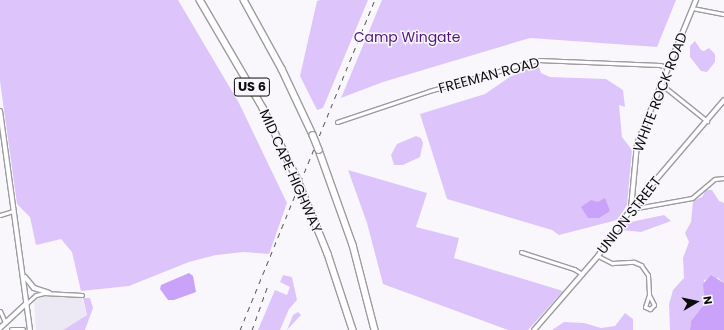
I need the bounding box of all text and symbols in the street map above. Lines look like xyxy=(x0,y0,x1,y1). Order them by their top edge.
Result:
park label: Camp Wingate xyxy=(354,29,460,45)
street label: WHITE ROCK ROAD xyxy=(629,30,691,154)
street label: FREEMAN ROAD xyxy=(437,53,541,97)
road number: US 6 xyxy=(233,76,271,98)
street label: MID CAPE HIGHWAY xyxy=(256,107,326,235)
street label: UNION STREET xyxy=(594,173,664,257)
north arrow xyxy=(676,282,716,322)
text: N xyxy=(699,295,716,305)

